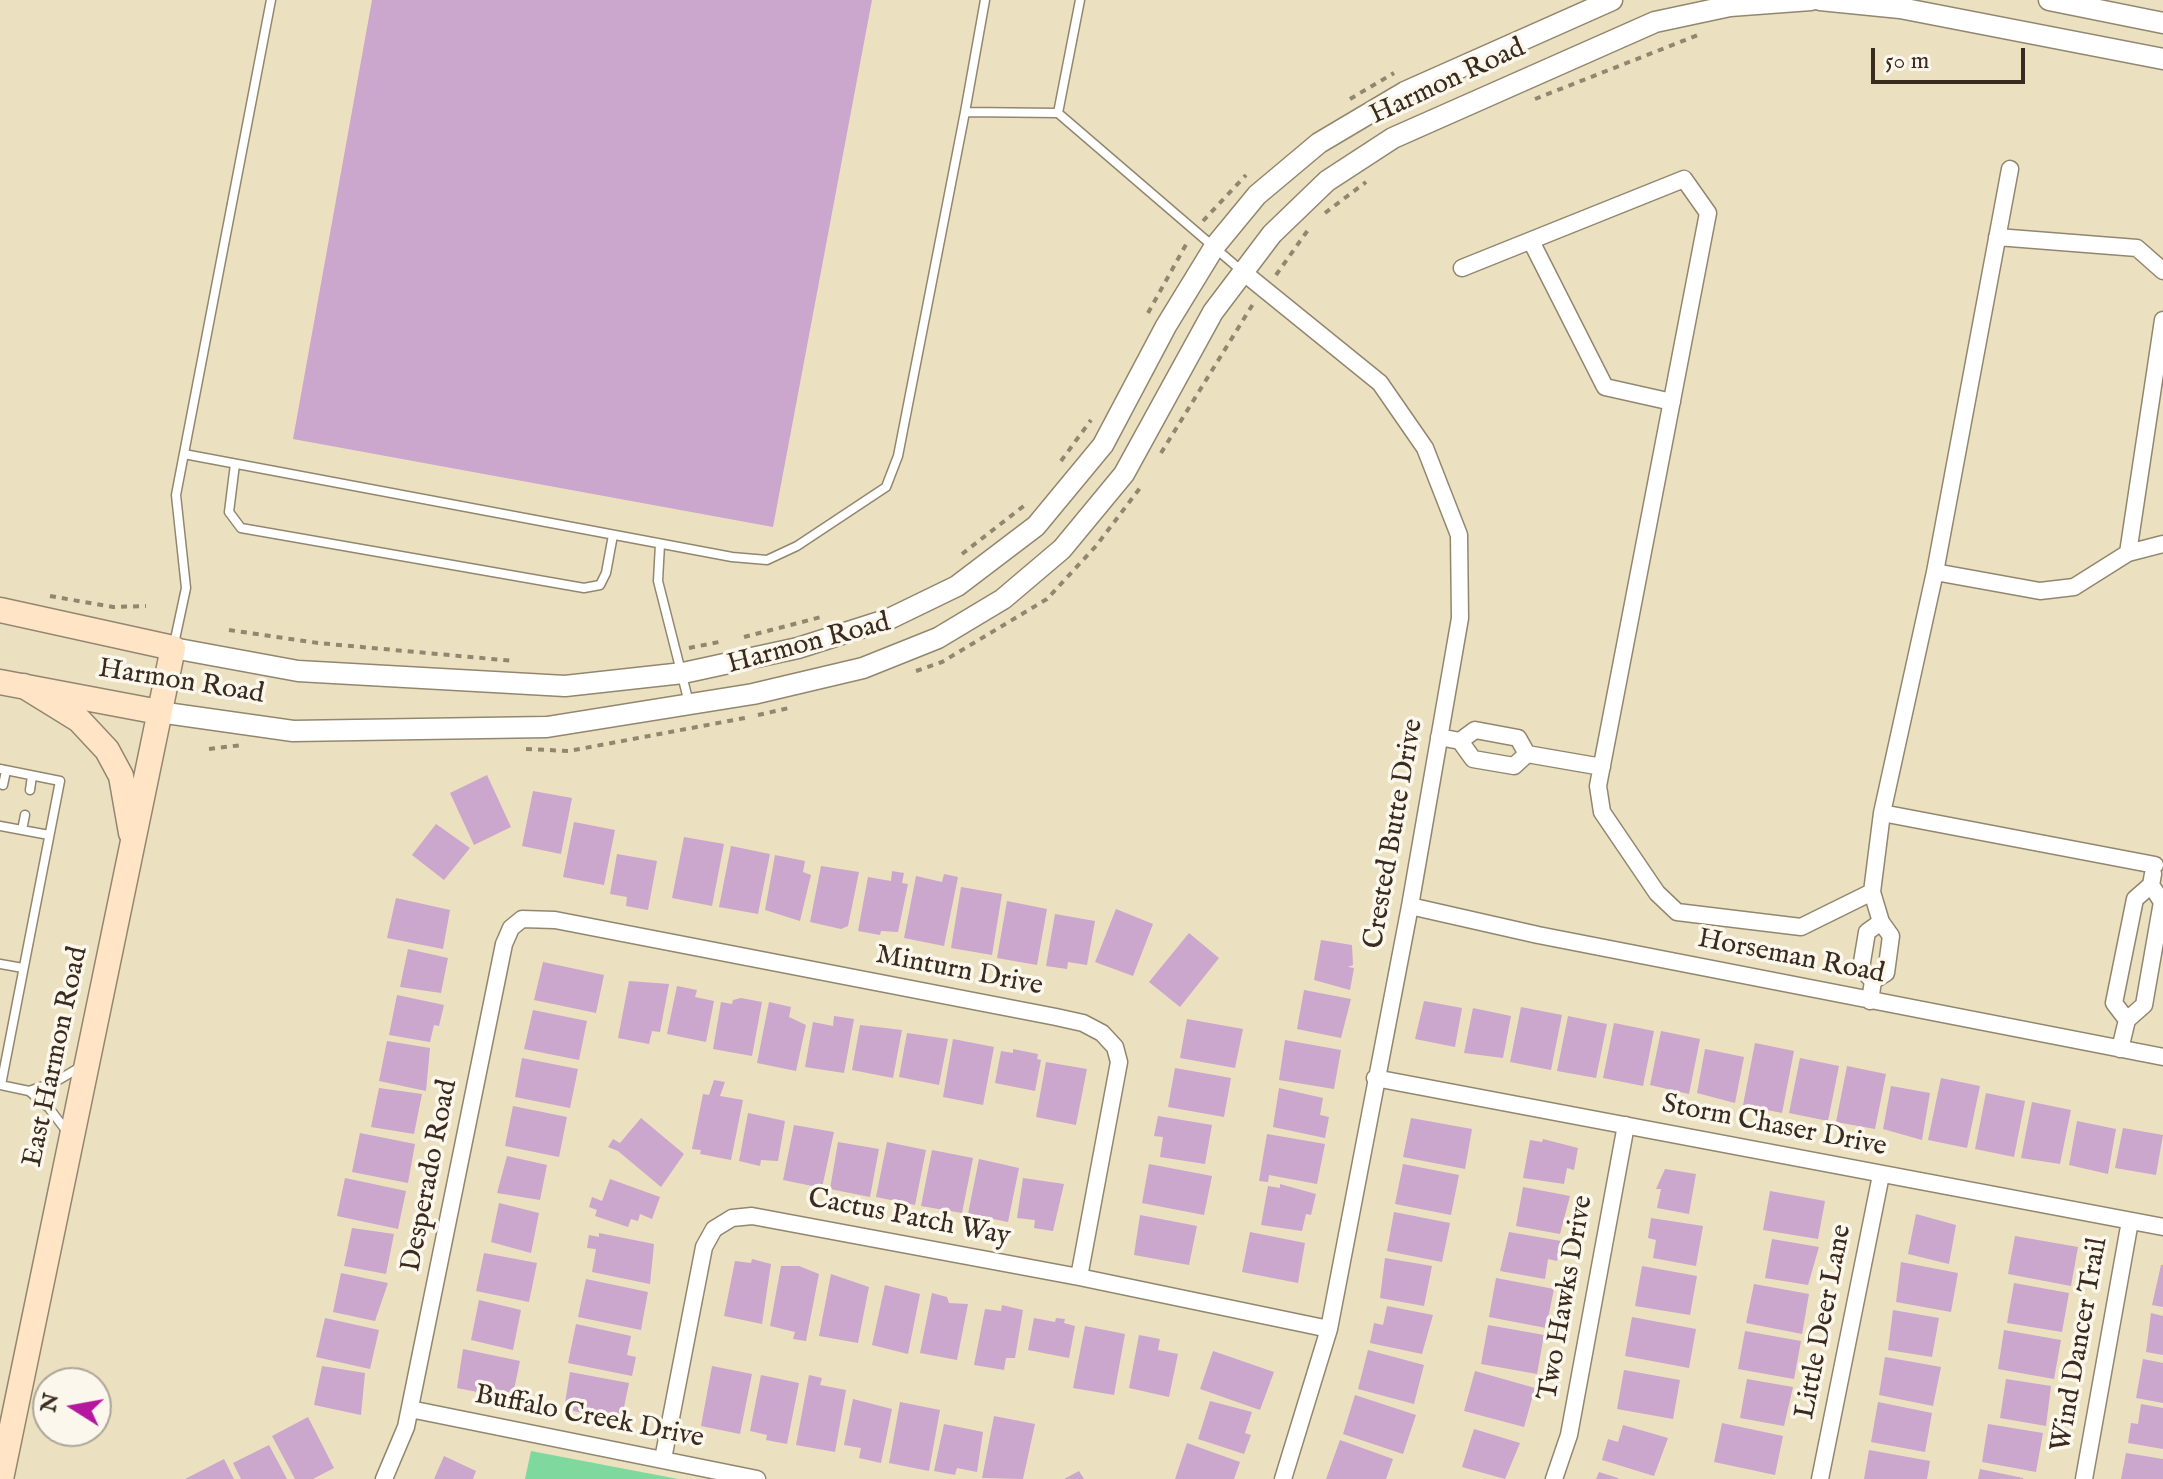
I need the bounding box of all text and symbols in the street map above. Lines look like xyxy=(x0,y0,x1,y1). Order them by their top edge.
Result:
street label: Harmon Road xyxy=(1365,32,1531,134)
scale bar xyxy=(1875,32,2029,82)
text: 50 m xyxy=(1885,46,1929,77)
street label: Harmon Road xyxy=(724,607,894,683)
street label: Harmon Road xyxy=(96,653,266,713)
street label: Crested Butte Drive xyxy=(1358,716,1432,952)
street label: Horseman Road xyxy=(1695,923,1887,993)
street label: Minturn Drive xyxy=(873,939,1045,1005)
street label: East Harmon Road xyxy=(17,944,97,1170)
street label: Desperado Road xyxy=(396,1077,466,1275)
street label: Storm Chaser Drive xyxy=(1659,1089,1889,1165)
street label: Cactus Patch Way xyxy=(805,1183,1013,1255)
street label: Two Hawks Drive xyxy=(1532,1193,1602,1403)
street label: Little Deer Lane xyxy=(1790,1222,1860,1422)
street label: Wind Dancer Trail xyxy=(2046,1235,2116,1455)
north arrow xyxy=(32,1367,112,1447)
street label: Buffalo Creek Drive xyxy=(472,1379,706,1457)
text: N xyxy=(35,1391,66,1415)

